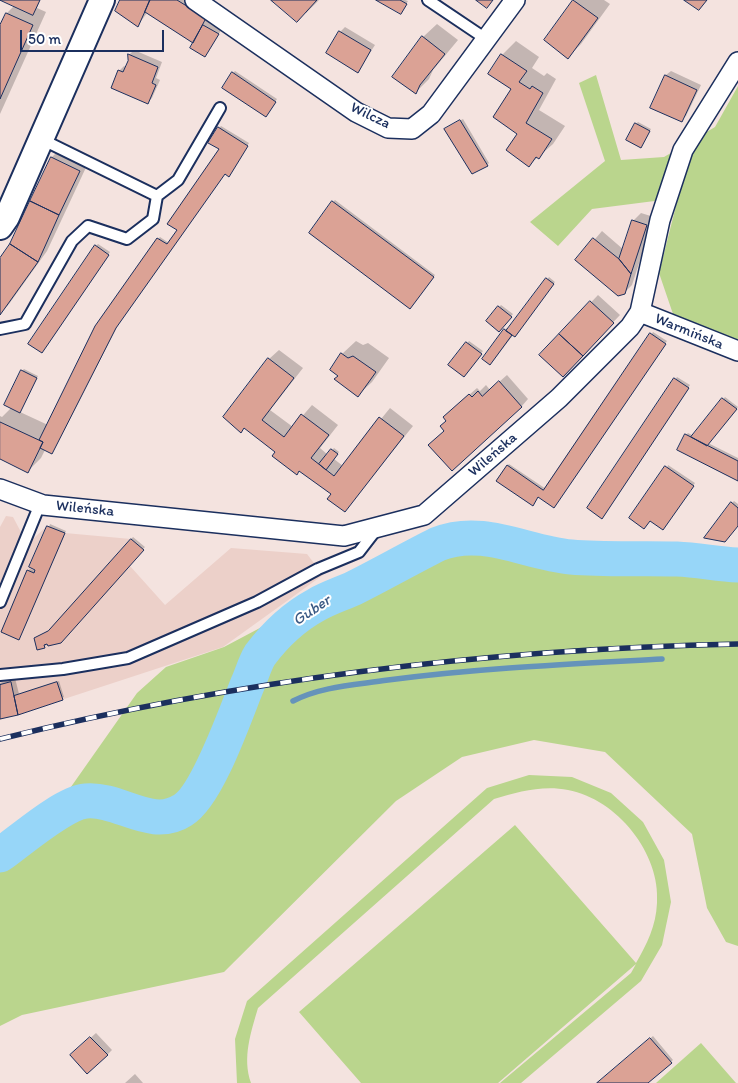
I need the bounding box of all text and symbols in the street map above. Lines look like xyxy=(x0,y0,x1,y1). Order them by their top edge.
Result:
scale bar xyxy=(22,20,166,52)
text: 50 m xyxy=(28,30,61,48)
street label: Wilcza xyxy=(347,99,393,133)
street label: Warmińska xyxy=(652,310,726,354)
street label: Wileńska xyxy=(465,429,521,481)
street label: Wileńska xyxy=(55,497,115,521)
water label: Guber xyxy=(289,591,335,631)

